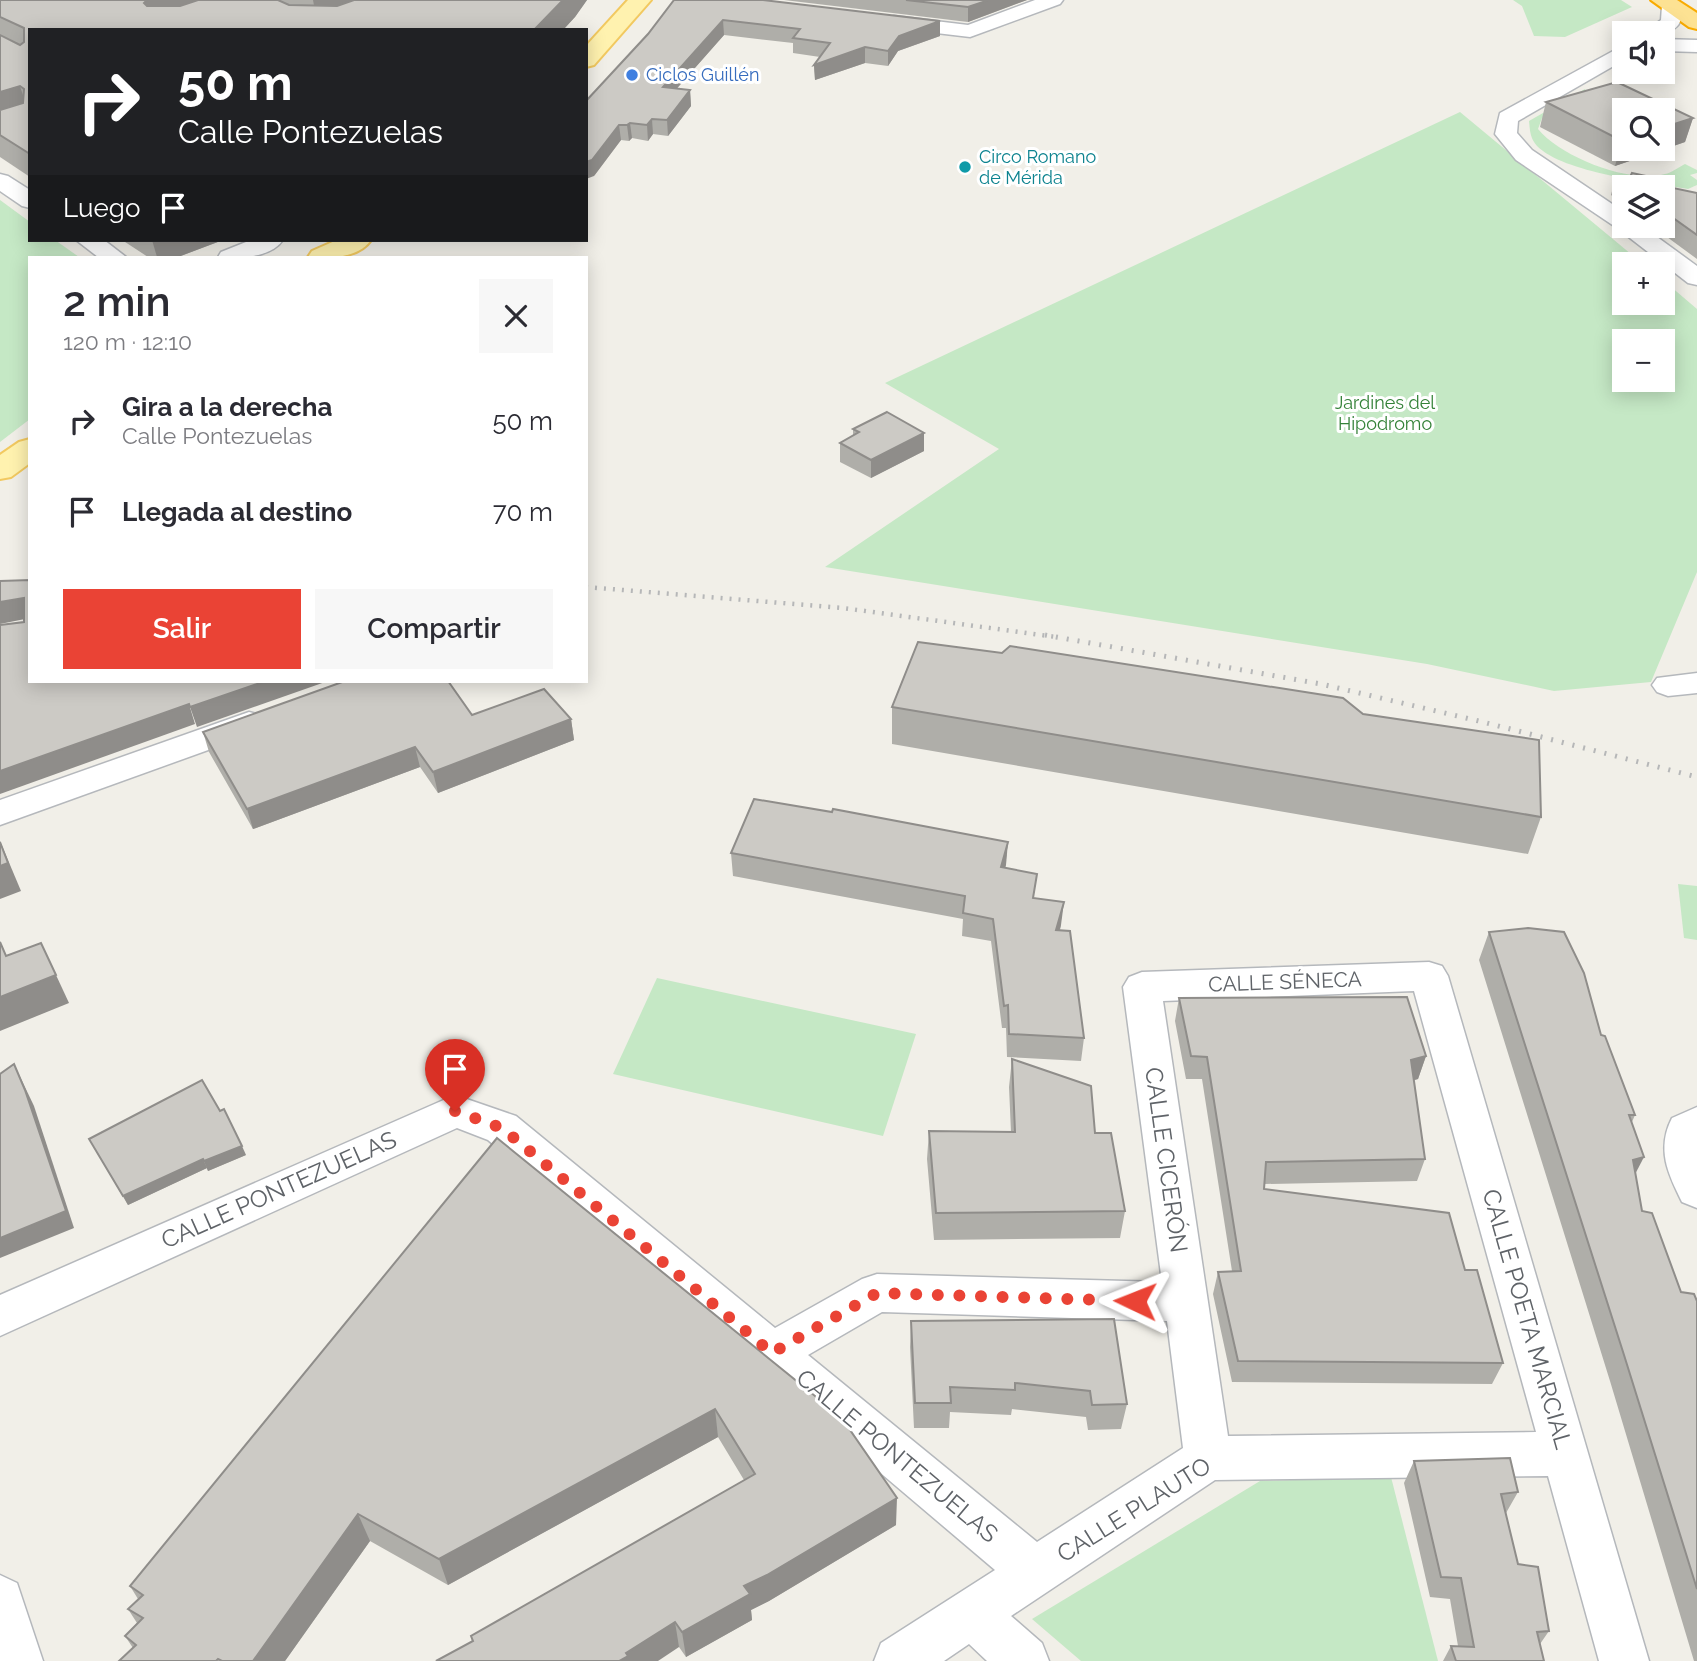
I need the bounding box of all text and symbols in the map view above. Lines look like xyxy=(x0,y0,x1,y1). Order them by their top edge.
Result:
map controls xyxy=(1612,21,1675,392)
button: sound xyxy=(1612,21,1675,84)
text: 50 m xyxy=(178,54,293,111)
icon: right xyxy=(63,56,154,147)
place label: Ciclos Guillén xyxy=(646,64,759,85)
marker: Ciclos Guillén xyxy=(624,67,640,83)
button: search xyxy=(1612,98,1675,161)
text: Calle Pontezuelas xyxy=(178,113,443,150)
place label: Circo Romano de Mérida xyxy=(979,146,1096,188)
marker: Circo Romano de Mérida xyxy=(957,159,973,175)
button: layers xyxy=(1612,175,1675,238)
icon: arrive xyxy=(154,189,192,227)
text: Luego xyxy=(63,193,140,223)
button: + xyxy=(1612,252,1675,315)
text: 2 min xyxy=(63,277,171,326)
button: close xyxy=(479,279,553,353)
text: 120 m · 12:10 xyxy=(63,328,192,355)
button: − xyxy=(1612,329,1675,392)
text: Gira a la derecha xyxy=(122,392,332,422)
park label: Jardines del Hipodromo xyxy=(1335,392,1435,434)
icon: right xyxy=(63,402,101,440)
text: 50 m xyxy=(492,406,553,436)
text: Calle Pontezuelas xyxy=(122,422,312,449)
icon: arrive xyxy=(63,493,101,531)
text: Llegada al destino xyxy=(122,497,352,527)
text: 70 m xyxy=(493,497,553,527)
button: Salir xyxy=(63,589,301,669)
button: Compartir xyxy=(315,589,553,669)
street label: CALLE SÉNECA xyxy=(1208,966,1362,997)
pin xyxy=(425,1039,485,1111)
icon: arrive xyxy=(436,1050,474,1088)
street label: CALLE CICERÓN xyxy=(1139,1065,1194,1254)
street label: CALLE PONTEZUELAS xyxy=(157,1125,401,1255)
street label: CALLE POETA MARCIAL xyxy=(1476,1186,1578,1452)
position arrow xyxy=(1098,1264,1172,1338)
street label: CALLE PONTEZUELAS xyxy=(791,1363,1004,1548)
street label: CALLE PLAUTO xyxy=(1052,1451,1216,1568)

